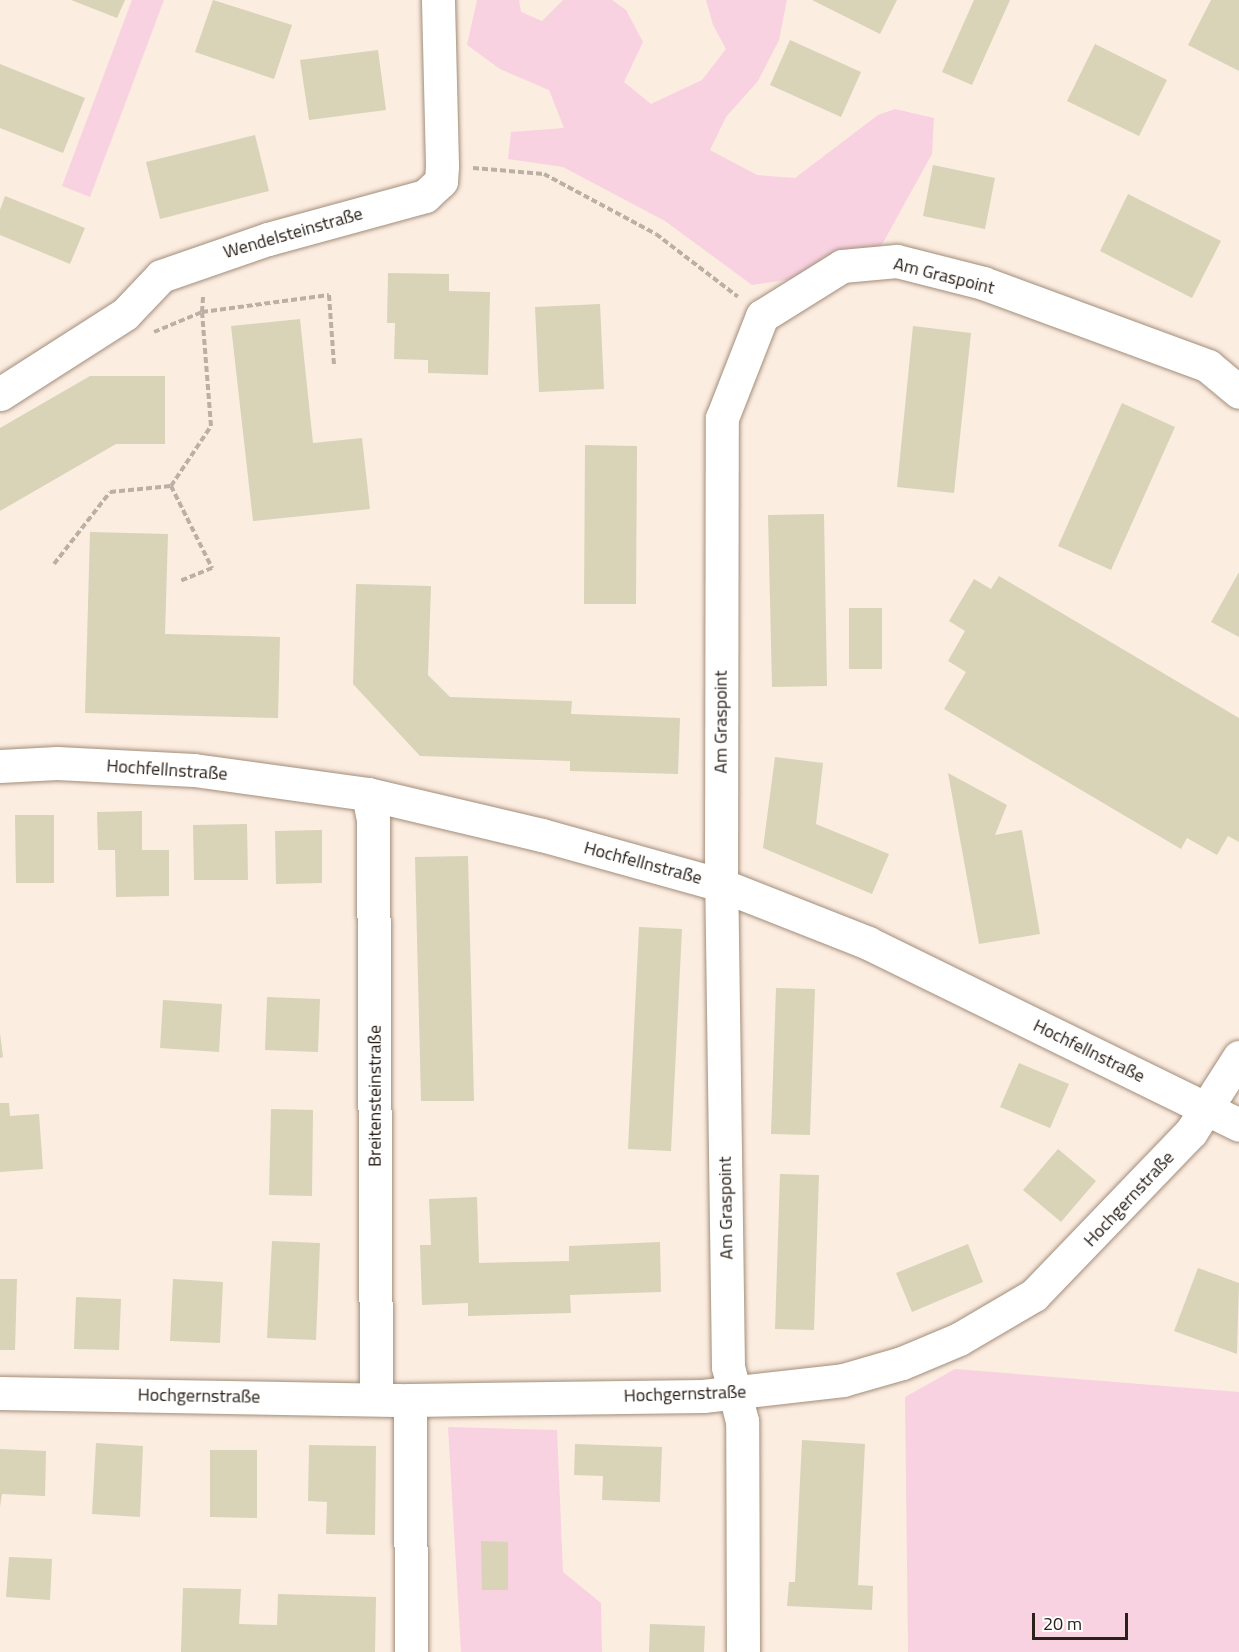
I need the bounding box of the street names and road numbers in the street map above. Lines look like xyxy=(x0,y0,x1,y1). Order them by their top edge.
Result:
street label: Wendelsteinstraße xyxy=(221,203,365,263)
street label: Am Graspoint xyxy=(891,253,997,299)
street label: Am Graspoint xyxy=(710,670,732,774)
street label: Hochfellnstraße xyxy=(106,755,228,785)
street label: Hochfellnstraße xyxy=(582,837,704,889)
street label: Hochfellnstraße xyxy=(1030,1015,1148,1087)
street label: Breitensteinstraße xyxy=(364,1025,386,1167)
street label: Hochgernstraße xyxy=(1079,1147,1179,1251)
street label: Am Graspoint xyxy=(714,1156,738,1260)
street label: Hochgernstraße xyxy=(623,1381,747,1407)
street label: Hochgernstraße xyxy=(137,1384,261,1408)

